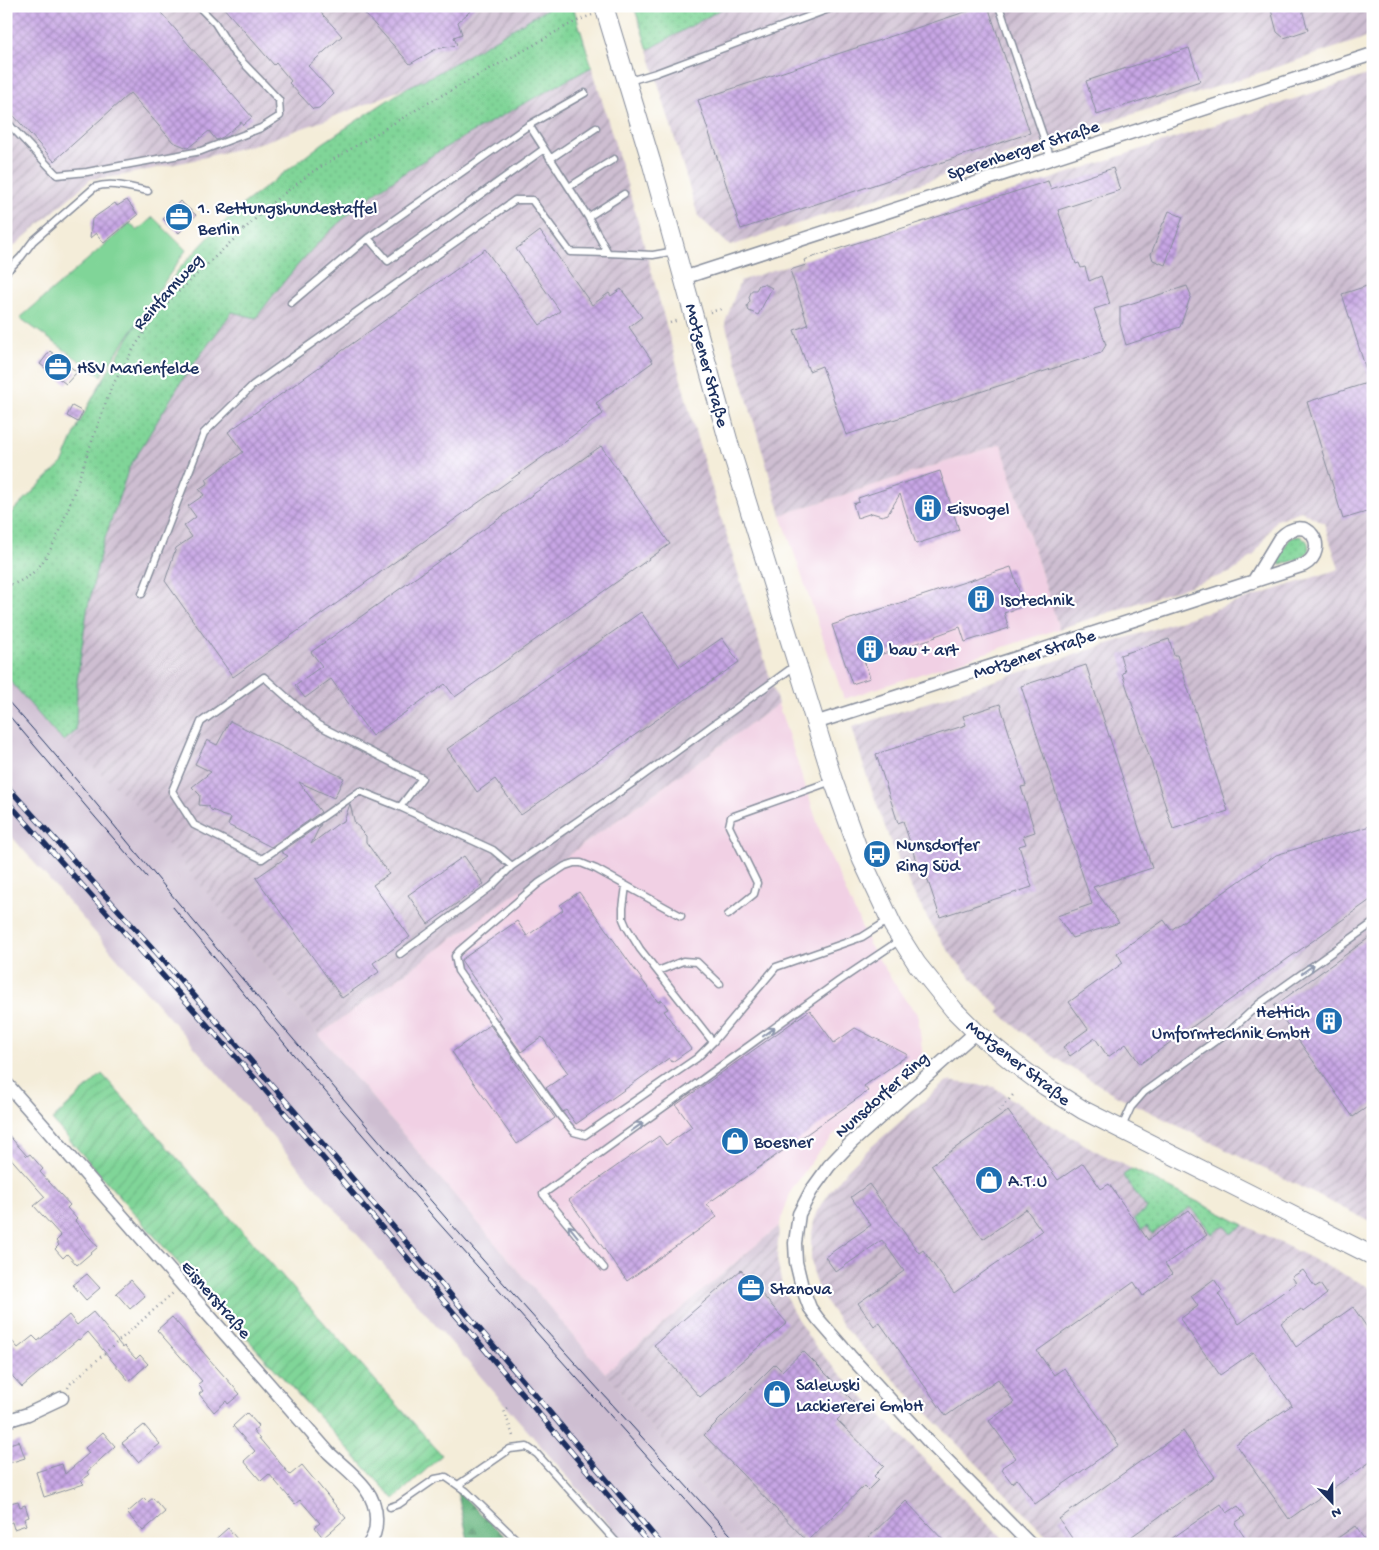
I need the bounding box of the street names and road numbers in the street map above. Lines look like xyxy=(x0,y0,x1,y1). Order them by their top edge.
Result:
street label: Sperenberger Straße xyxy=(945,117,1103,186)
street label: Reinfarnweg xyxy=(129,250,208,335)
street label: Motzener Straße xyxy=(679,302,732,430)
street label: Motzener Straße xyxy=(971,626,1099,685)
street label: Motzener Straße xyxy=(961,1017,1075,1112)
street label: Nunsdorfer Ring xyxy=(831,1048,934,1144)
street label: Eisnerstraße xyxy=(176,1257,255,1344)

